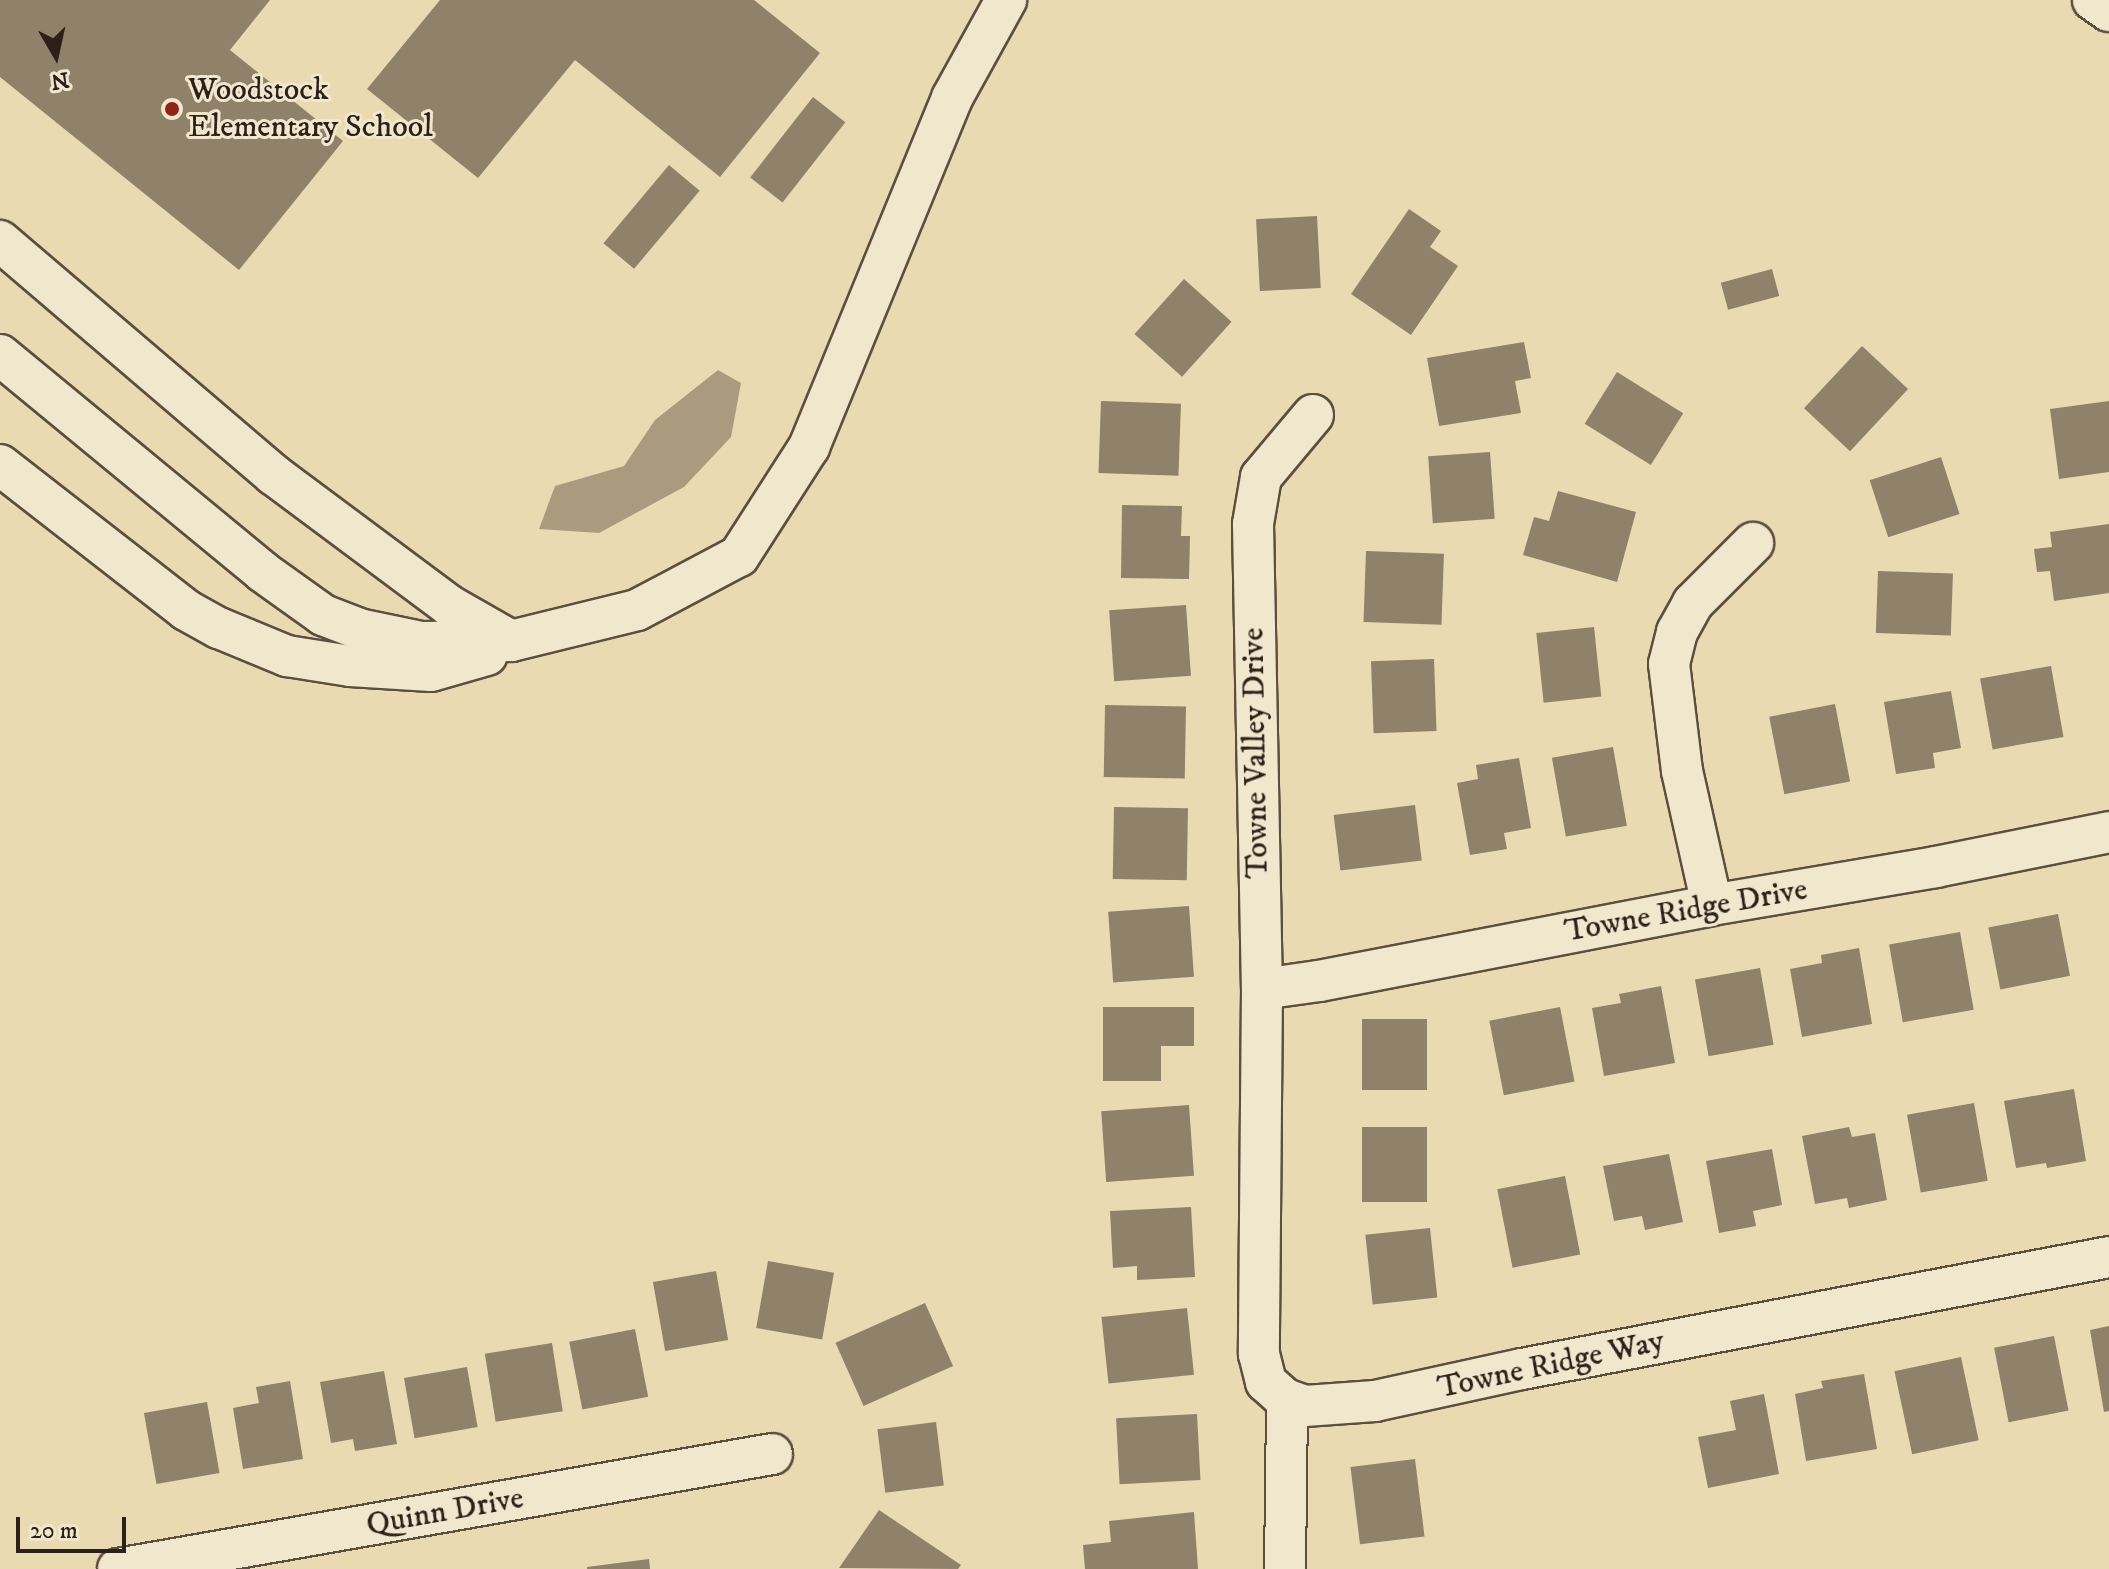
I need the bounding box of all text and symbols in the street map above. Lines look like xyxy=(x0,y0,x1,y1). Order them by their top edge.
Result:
north arrow xyxy=(16,16,96,96)
text: N xyxy=(49,65,71,95)
place label: Woodstock Elementary School xyxy=(188,72,433,147)
marker: Woodstock Elementary School xyxy=(163,100,181,118)
street label: Towne Valley Drive xyxy=(1235,627,1277,879)
street label: Towne Ridge Drive xyxy=(1562,871,1810,951)
street label: Towne Ridge Way xyxy=(1434,1322,1668,1408)
street label: Quinn Drive xyxy=(363,1479,527,1545)
scale bar xyxy=(20,1501,130,1551)
text: 20 m xyxy=(30,1516,78,1546)

